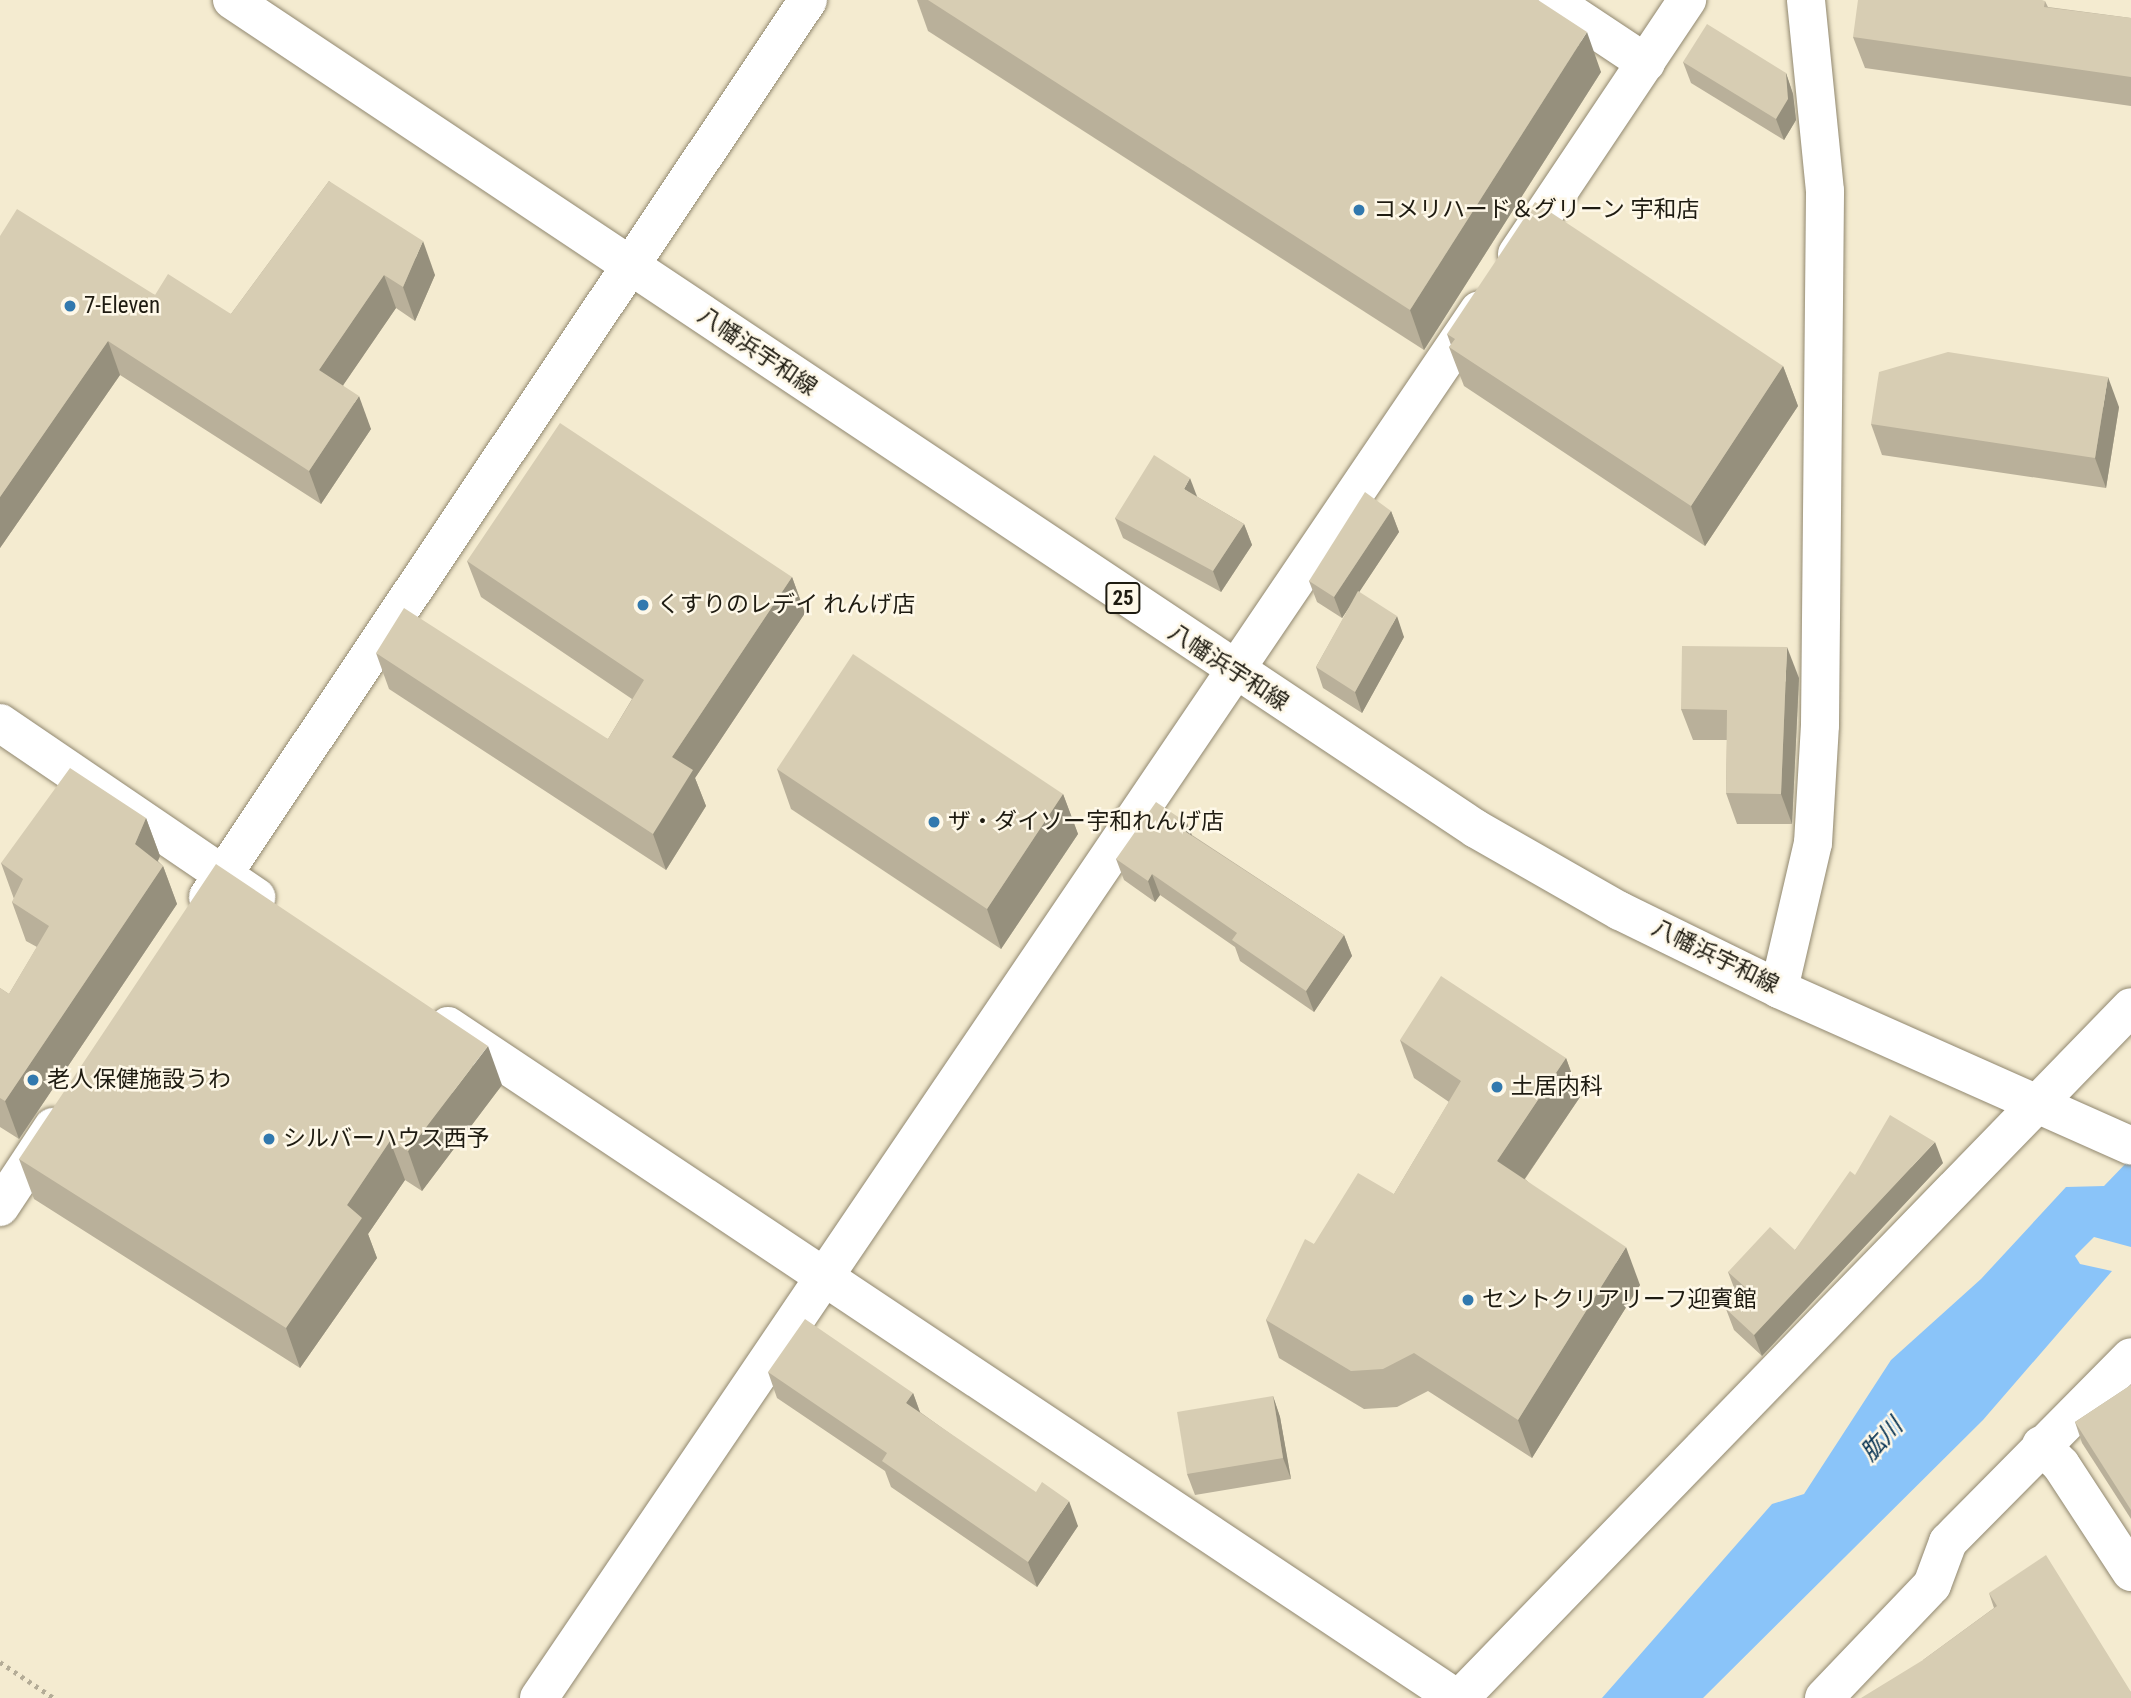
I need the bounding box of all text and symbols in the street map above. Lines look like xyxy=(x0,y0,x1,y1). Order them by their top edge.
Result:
place label: コメリハード＆グリーン 宇和店 xyxy=(1373,196,1700,224)
marker: コメリハード＆グリーン 宇和店 xyxy=(1351,202,1367,218)
place label: 7-Eleven xyxy=(84,292,160,320)
marker: 7-Eleven xyxy=(62,298,78,314)
street label: 八幡浜宇和線 xyxy=(692,302,822,402)
road number: 25 xyxy=(1104,580,1142,616)
place label: くすりのレデイ れんげ店 xyxy=(657,591,915,619)
marker: くすりのレデイ れんげ店 xyxy=(635,597,651,613)
street label: 八幡浜宇和線 xyxy=(1163,619,1293,717)
place label: ザ・ダイソー宇和れんげ店 xyxy=(948,808,1224,836)
marker: ザ・ダイソー宇和れんげ店 xyxy=(926,814,942,830)
street label: 八幡浜宇和線 xyxy=(1647,914,1783,1000)
place label: 老人保健施設うわ xyxy=(47,1066,231,1094)
marker: 老人保健施設うわ xyxy=(25,1072,41,1088)
place label: 土居内科 xyxy=(1511,1073,1603,1101)
marker: 土居内科 xyxy=(1489,1079,1505,1095)
place label: シルバーハウス西予 xyxy=(283,1125,490,1153)
marker: シルバーハウス西予 xyxy=(261,1131,277,1147)
place label: セントクリアリーフ迎賓館 xyxy=(1482,1286,1758,1314)
marker: セントクリアリーフ迎賓館 xyxy=(1460,1292,1476,1308)
water label: 肱川 xyxy=(1855,1413,1909,1467)

